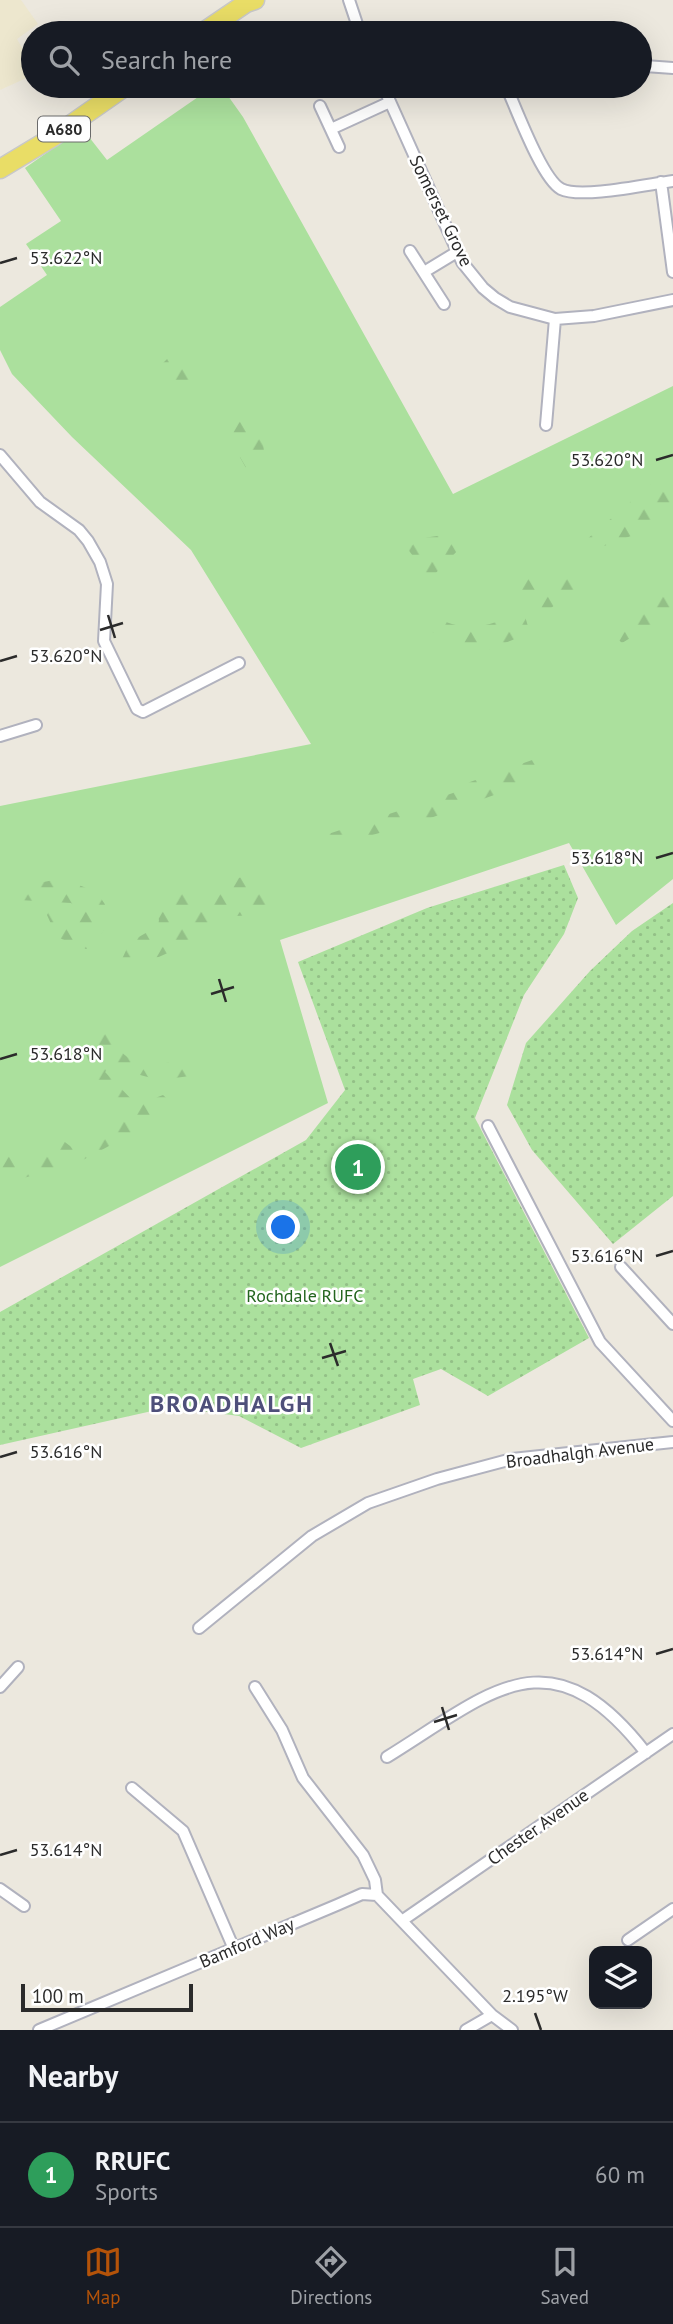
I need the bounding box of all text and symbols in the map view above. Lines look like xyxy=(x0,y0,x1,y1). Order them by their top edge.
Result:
search box xyxy=(21,21,652,98)
icon: search xyxy=(45,41,83,79)
text: Search here xyxy=(101,43,232,76)
road number: A680 xyxy=(38,116,90,141)
street label: Somerset Grove xyxy=(405,151,478,270)
text: 53.622°N xyxy=(30,246,102,269)
text: 53.620°N xyxy=(571,448,643,471)
text: 53.620°N xyxy=(30,644,102,667)
text: 53.618°N xyxy=(571,846,643,869)
text: 53.618°N xyxy=(30,1042,102,1065)
pin: 1 xyxy=(335,1141,381,1193)
your location xyxy=(266,1210,300,1244)
text: 53.616°N xyxy=(571,1244,643,1267)
park label: Rochdale RUFC xyxy=(246,1284,364,1307)
district label: BROADHALGH xyxy=(150,1388,314,1419)
street label: Broadhalgh Avenue xyxy=(505,1432,655,1473)
text: 53.616°N xyxy=(30,1440,102,1463)
text: 53.614°N xyxy=(571,1642,643,1665)
street label: Chester Avenue xyxy=(483,1783,593,1870)
text: 53.614°N xyxy=(30,1838,102,1861)
street label: Bamford Way xyxy=(196,1912,298,1973)
map controls xyxy=(589,1946,652,2009)
button: layers xyxy=(589,1946,652,2009)
scale bar xyxy=(21,1981,192,2013)
text: 100 m xyxy=(32,1984,84,2008)
text: 2.195°W xyxy=(502,1984,568,2007)
text: Nearby xyxy=(28,2056,118,2095)
text: RRUFC xyxy=(95,2144,170,2177)
text: 1 xyxy=(44,2160,58,2189)
text: 60 m xyxy=(595,2160,645,2189)
text: Sports xyxy=(95,2177,158,2206)
tab: Map xyxy=(84,2243,122,2309)
tab: Directions xyxy=(290,2243,372,2309)
tab: Saved xyxy=(541,2243,589,2309)

